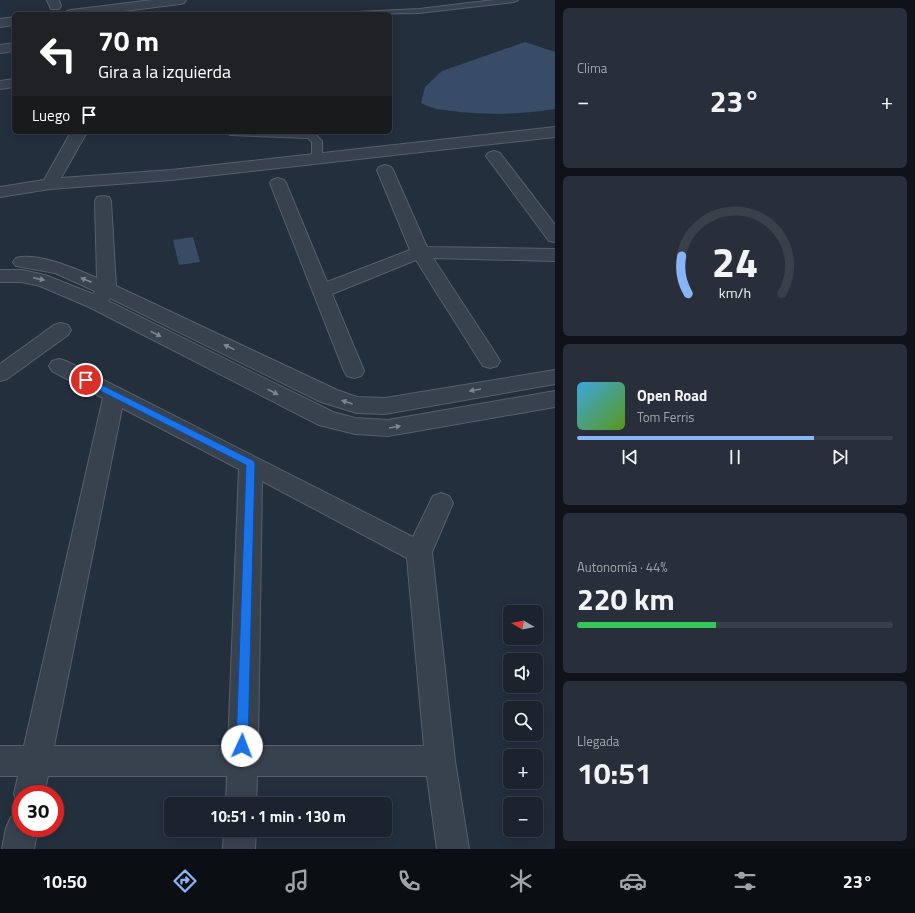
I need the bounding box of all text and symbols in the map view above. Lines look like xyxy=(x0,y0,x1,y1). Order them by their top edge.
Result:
text: 70 m xyxy=(98,19,159,62)
icon: left xyxy=(32,28,84,80)
text: Gira a la izquierda xyxy=(98,58,231,85)
text: Clima xyxy=(577,58,607,78)
text: 23° xyxy=(710,78,760,124)
text: − xyxy=(577,84,589,118)
text: + xyxy=(881,84,893,118)
text: Luego xyxy=(32,104,70,127)
icon: arrive xyxy=(78,104,100,126)
text: 24 xyxy=(712,230,758,293)
one-way arrow xyxy=(32,277,45,283)
one-way arrow xyxy=(81,277,92,283)
text: km/h xyxy=(719,282,751,304)
one-way arrow xyxy=(151,331,162,337)
one-way arrow xyxy=(223,344,235,351)
pin xyxy=(69,363,103,397)
icon: arrive xyxy=(75,369,97,391)
text: Open Road xyxy=(637,384,707,407)
one-way arrow xyxy=(469,388,481,394)
one-way arrow xyxy=(267,389,278,395)
one-way arrow xyxy=(341,399,353,405)
text: Tom Ferris xyxy=(637,407,694,427)
one-way arrow xyxy=(389,424,401,430)
icon: previous xyxy=(619,446,641,468)
icon: pause xyxy=(724,446,746,468)
icon: next xyxy=(829,446,851,468)
text: Autonomía · 44% xyxy=(577,557,668,577)
text: 220 km xyxy=(577,576,675,622)
north arrow xyxy=(503,605,543,645)
map controls xyxy=(503,605,543,837)
button: sound xyxy=(503,653,543,693)
button: search xyxy=(503,701,543,741)
position arrow xyxy=(221,725,263,767)
text: Llegada xyxy=(577,731,619,751)
button: + xyxy=(503,749,543,789)
text: 10:51 xyxy=(577,750,652,796)
speed limit sign: 30 xyxy=(12,785,64,837)
button: − xyxy=(503,797,543,837)
text: 10:51 · 1 min · 130 m xyxy=(210,805,346,828)
icon: directions xyxy=(171,867,199,895)
icon: music xyxy=(283,867,311,895)
icon: phone xyxy=(395,867,423,895)
icon: climate xyxy=(507,867,535,895)
icon: car xyxy=(619,867,647,895)
icon: filters xyxy=(731,867,759,895)
text: 10:50 xyxy=(42,868,87,895)
text: 23° xyxy=(843,868,873,895)

